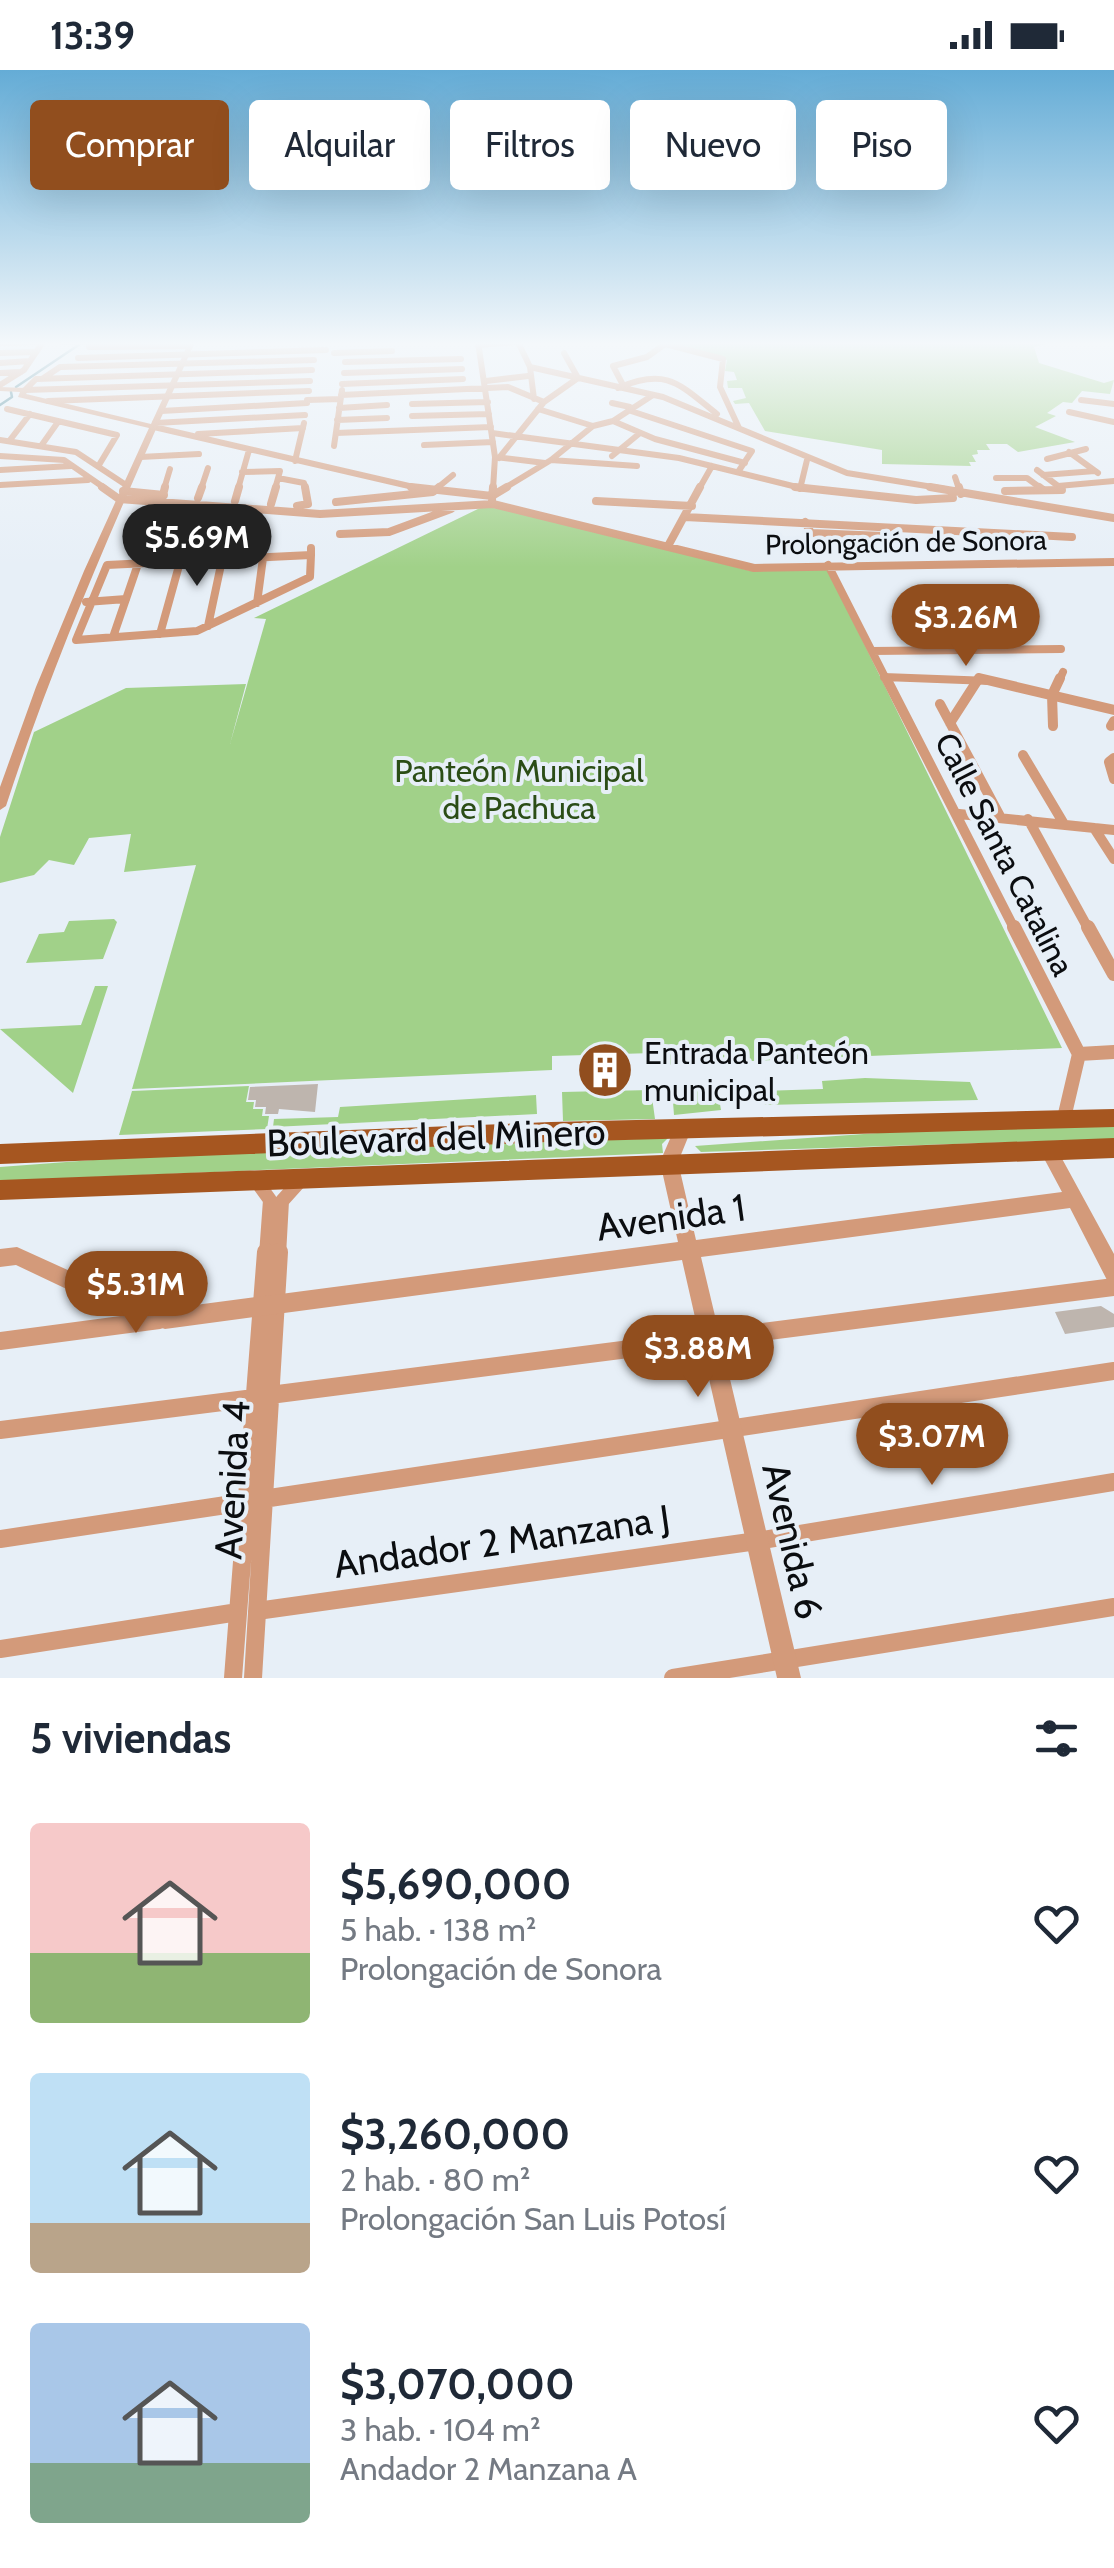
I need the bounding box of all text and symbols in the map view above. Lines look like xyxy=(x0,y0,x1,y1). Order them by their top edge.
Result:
text: 13:39 xyxy=(50,12,135,59)
chip: Comprar xyxy=(30,100,229,190)
chip: Alquilar xyxy=(249,100,430,190)
chip: Filtros xyxy=(450,100,610,190)
chip: Nuevo xyxy=(630,100,796,190)
chip: Piso xyxy=(816,100,947,190)
pin: $5.69M xyxy=(116,504,278,589)
text: $5.69M xyxy=(144,517,250,556)
street label: Prolongación de Sonora xyxy=(765,523,1048,561)
pin: $3.26M xyxy=(885,584,1047,669)
text: $3.26M xyxy=(914,597,1018,636)
street label: Calle Santa Catalina xyxy=(927,726,1083,982)
park label: Panteón Municipal de Pachuca xyxy=(394,751,644,827)
place label: Entrada Panteón municipal xyxy=(644,1033,869,1109)
building icon: Entrada Panteón municipal xyxy=(575,1040,635,1100)
street label: Boulevard del Minero xyxy=(266,1108,606,1166)
street label: Avenida 1 xyxy=(594,1183,748,1251)
pin: $5.31M xyxy=(55,1251,217,1336)
text: $5.31M xyxy=(87,1264,185,1303)
pin: $3.88M xyxy=(617,1315,779,1400)
text: $3.88M xyxy=(644,1328,752,1367)
street label: Avenida 4 xyxy=(204,1399,260,1561)
pin: $3.07M xyxy=(851,1403,1013,1488)
text: $3.07M xyxy=(878,1416,986,1455)
street label: Avenida 6 xyxy=(752,1458,834,1624)
street label: Andador 2 Manzana J xyxy=(331,1494,673,1588)
icon: filters xyxy=(1029,1711,1084,1766)
text: 5 viviendas xyxy=(30,1712,231,1764)
text: $5,690,000 xyxy=(340,1858,571,1910)
icon: home xyxy=(110,1863,230,1983)
icon: heart xyxy=(1029,1896,1084,1951)
text: 5 hab. · 138 m² xyxy=(340,1910,536,1949)
text: Prolongación de Sonora xyxy=(340,1949,662,1988)
text: $3,260,000 xyxy=(340,2108,570,2160)
icon: home xyxy=(110,2113,230,2233)
icon: heart xyxy=(1029,2146,1084,2201)
text: 2 hab. · 80 m² xyxy=(340,2160,530,2199)
text: Prolongación San Luis Potosí xyxy=(340,2199,726,2238)
text: $3,070,000 xyxy=(340,2358,575,2410)
icon: home xyxy=(110,2363,230,2483)
icon: heart xyxy=(1029,2396,1084,2451)
text: 3 hab. · 104 m² xyxy=(340,2410,541,2449)
text: Andador 2 Manzana A xyxy=(340,2449,637,2488)

